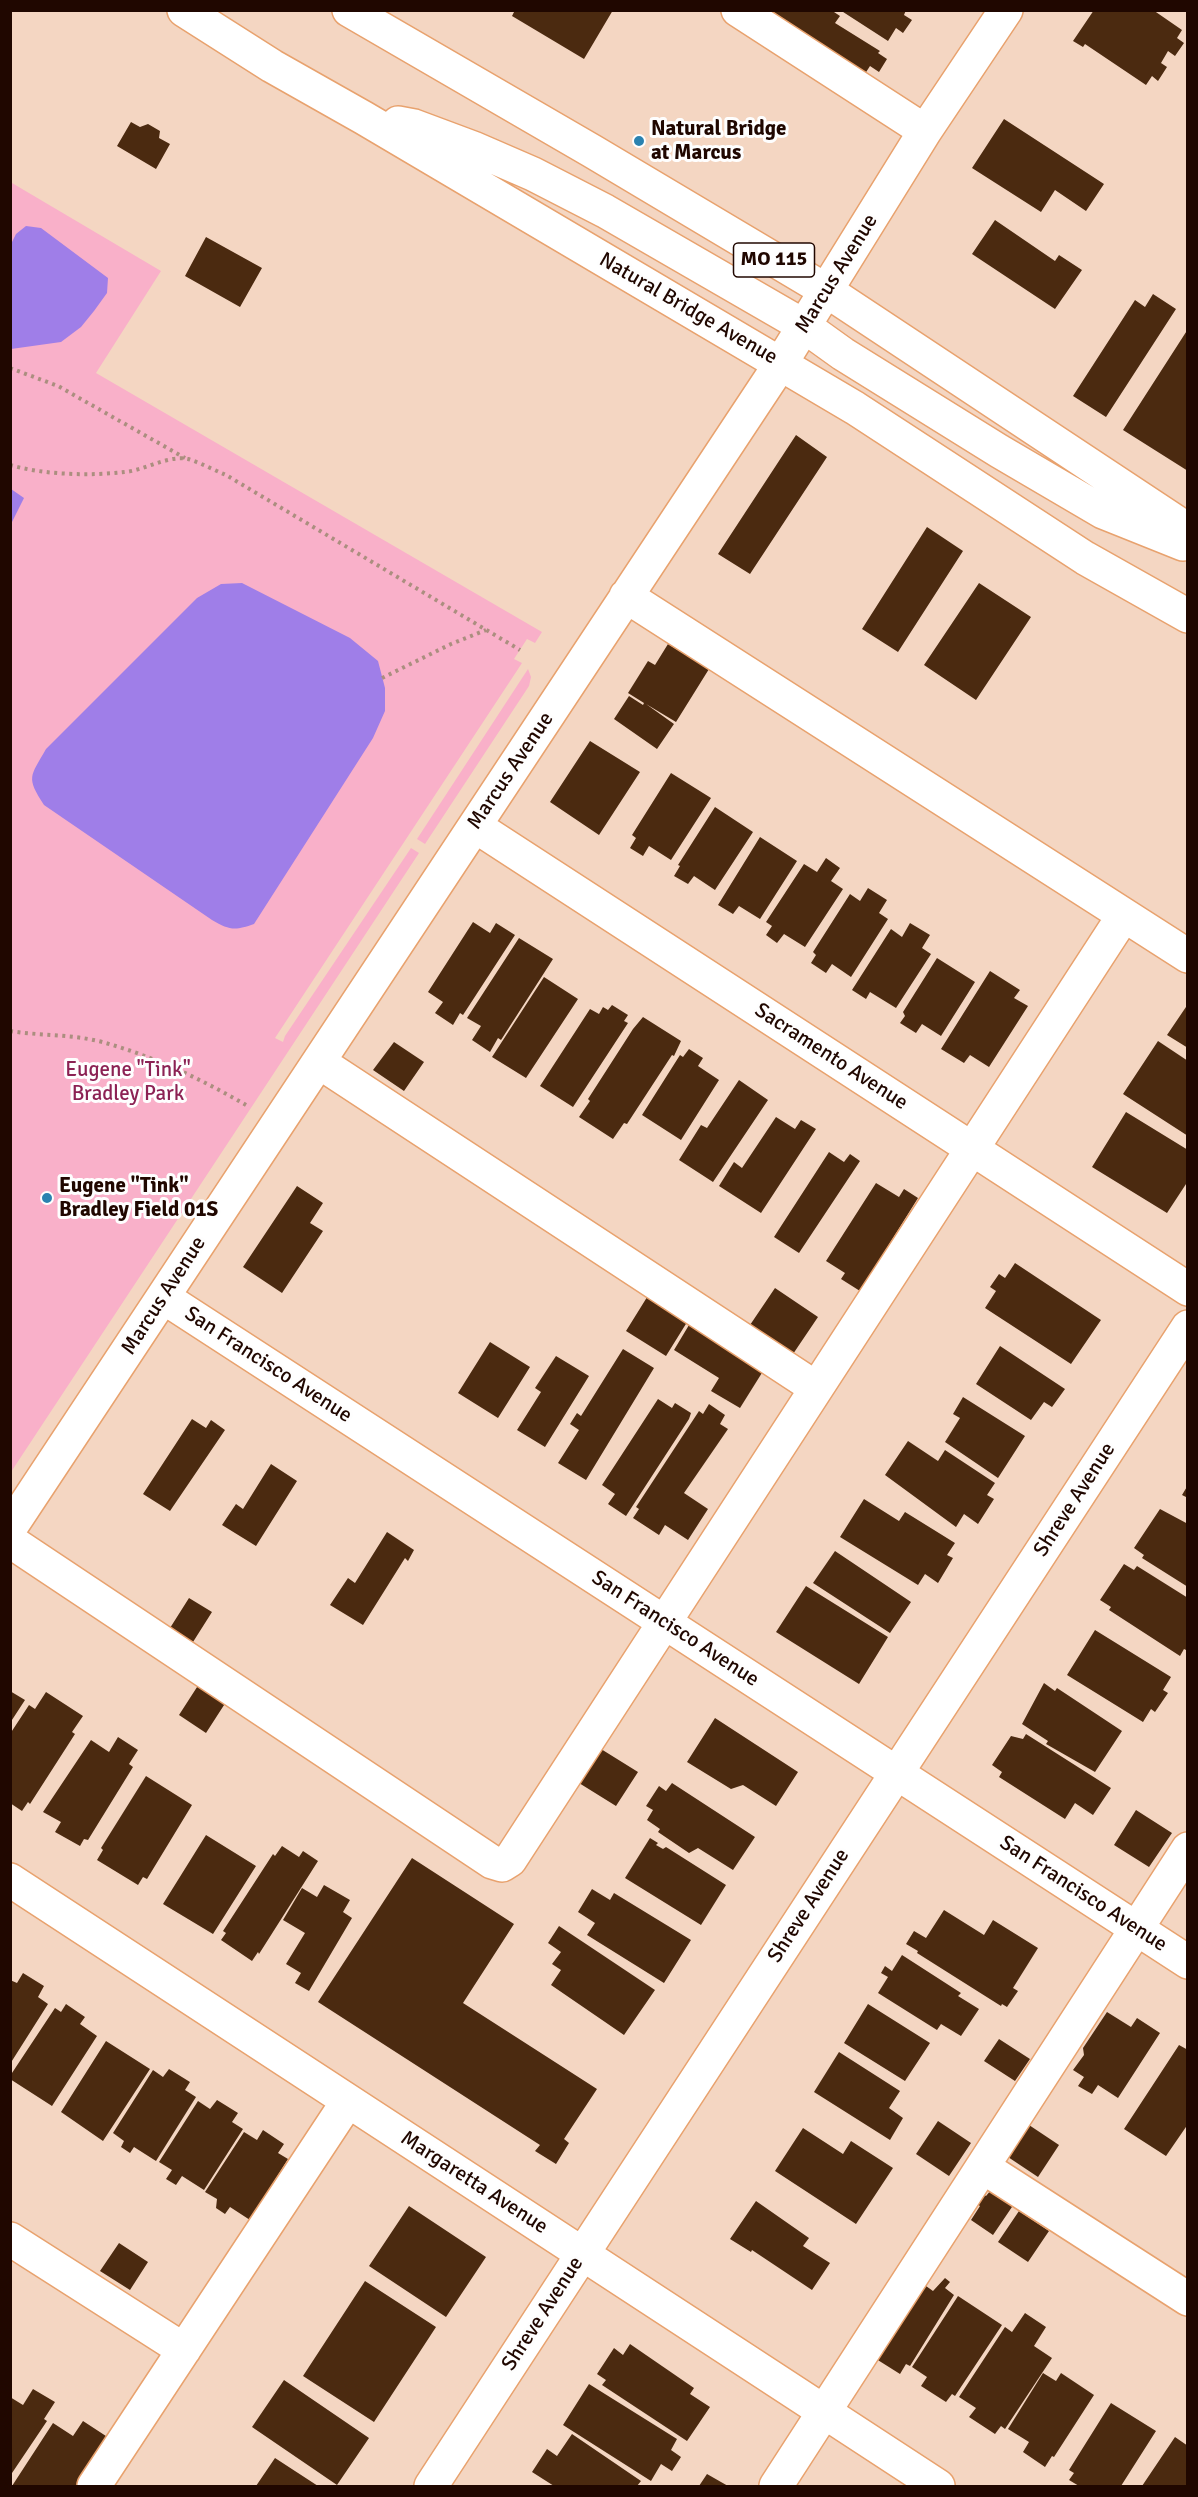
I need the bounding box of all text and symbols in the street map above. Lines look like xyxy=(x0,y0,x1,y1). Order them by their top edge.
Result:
place label: Natural Bridge at Marcus xyxy=(651,116,786,166)
marker: Natural Bridge at Marcus xyxy=(632,134,646,148)
street label: Marcus Avenue xyxy=(790,210,884,338)
road number: MO 115 xyxy=(734,243,814,277)
street label: Natural Bridge Avenue xyxy=(594,248,782,370)
street label: Marcus Avenue xyxy=(463,708,559,834)
street label: Sacramento Avenue xyxy=(750,998,912,1116)
park label: Eugene "Tink" Bradley Park xyxy=(65,1057,191,1107)
place label: Eugene "Tink" Bradley Field 01S xyxy=(59,1173,218,1223)
marker: Eugene "Tink" Bradley Field 01S xyxy=(40,1191,54,1205)
street label: Marcus Avenue xyxy=(116,1232,212,1360)
street label: San Francisco Avenue xyxy=(180,1301,356,1429)
street label: Shreve Avenue xyxy=(1029,1438,1121,1562)
street label: San Francisco Avenue xyxy=(587,1565,763,1693)
street label: San Francisco Avenue xyxy=(995,1830,1171,1958)
street label: Shreve Avenue xyxy=(763,1844,855,1968)
street label: Margaretta Avenue xyxy=(396,2126,552,2240)
street label: Shreve Avenue xyxy=(497,2252,589,2376)

